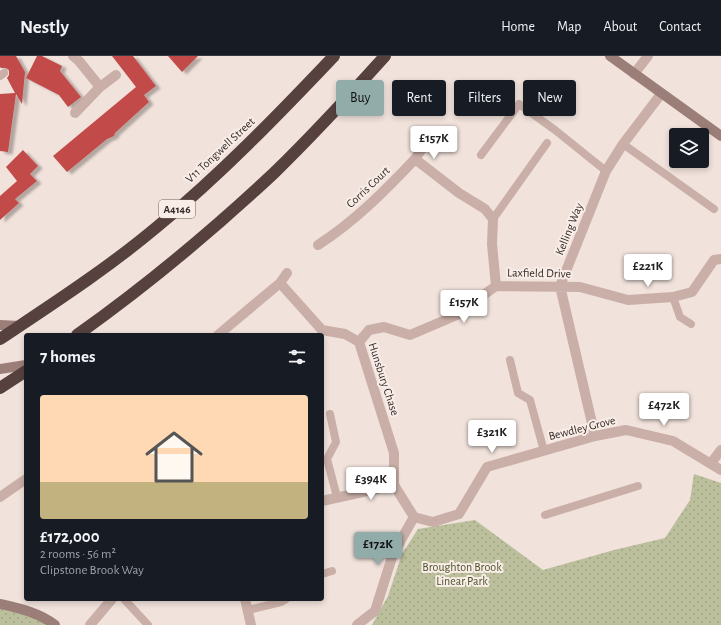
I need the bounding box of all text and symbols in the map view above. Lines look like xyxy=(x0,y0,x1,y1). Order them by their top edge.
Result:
text: Nestly xyxy=(20,18,69,37)
text: Home xyxy=(501,20,535,34)
text: Map xyxy=(557,20,581,34)
text: About xyxy=(603,20,637,34)
text: Contact xyxy=(659,20,701,34)
chip: Buy xyxy=(336,80,384,116)
chip: Rent xyxy=(392,80,446,116)
chip: Filters xyxy=(454,80,515,116)
chip: New xyxy=(523,80,576,116)
street label: V11 Tongwell Street xyxy=(183,115,257,185)
pin: £157K xyxy=(406,126,462,160)
map controls xyxy=(669,128,709,168)
button: layers xyxy=(669,128,709,168)
text: £157K xyxy=(419,132,449,145)
street label: Corris Court xyxy=(344,164,392,210)
road number: A4146 xyxy=(159,200,195,218)
street label: Kelling Way xyxy=(553,201,586,257)
pin: £221K xyxy=(620,254,676,288)
text: £221K xyxy=(633,260,663,273)
street label: Laxfield Drive xyxy=(507,266,571,280)
pin: £157K xyxy=(436,290,492,324)
text: £157K xyxy=(449,296,479,309)
street label: Hunsbury Chase xyxy=(366,341,401,417)
icon: filters xyxy=(286,346,308,368)
text: 7 homes xyxy=(40,348,96,365)
pin: £472K xyxy=(636,393,692,427)
text: £472K xyxy=(648,399,680,412)
street label: Bewdley Grove xyxy=(547,414,617,443)
pin: £321K xyxy=(464,420,520,454)
icon: home xyxy=(138,421,210,493)
text: £321K xyxy=(477,426,507,439)
pin: £394K xyxy=(343,467,399,501)
text: £394K xyxy=(355,473,387,486)
text: £172,000 xyxy=(40,528,100,545)
pin: £172K xyxy=(350,532,406,566)
text: £172K xyxy=(363,538,393,551)
text: 2 rooms · 56 m² xyxy=(40,548,116,561)
park label: Broughton Brook Linear Park xyxy=(422,561,502,587)
text: Clipstone Brook Way xyxy=(40,564,144,577)

